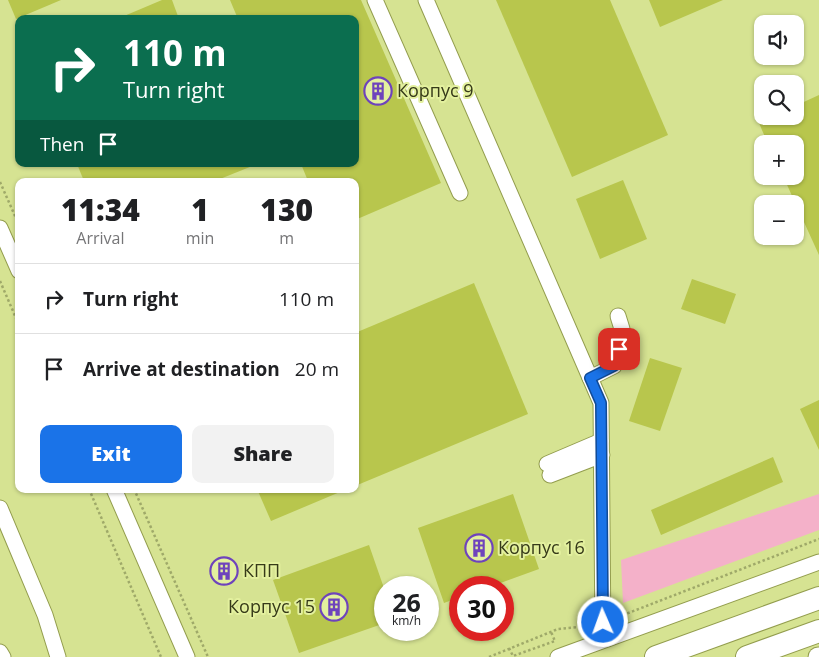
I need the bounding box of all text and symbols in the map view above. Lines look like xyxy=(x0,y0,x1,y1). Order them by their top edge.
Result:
map controls xyxy=(754,15,804,245)
button: sound xyxy=(754,15,804,65)
text: 110 m xyxy=(123,29,227,76)
icon: right xyxy=(40,35,105,100)
text: Turn right xyxy=(123,74,225,104)
button: search xyxy=(754,75,804,125)
building icon: Корпус 9 xyxy=(363,76,393,106)
place label: Корпус 9 xyxy=(397,78,474,102)
icon: arrive xyxy=(94,130,122,158)
text: Then xyxy=(40,131,84,157)
button: + xyxy=(754,135,804,185)
text: 11:34 xyxy=(61,189,140,230)
text: 1 xyxy=(191,189,209,230)
text: 130 xyxy=(260,189,313,230)
button: − xyxy=(754,195,804,245)
text: Arrival xyxy=(76,227,124,249)
text: min xyxy=(186,227,214,249)
text: m xyxy=(279,227,294,249)
icon: right xyxy=(40,285,68,313)
text: Turn right xyxy=(83,286,178,312)
text: 110 m xyxy=(279,286,334,312)
pin xyxy=(598,328,640,370)
icon: arrive xyxy=(605,335,633,363)
icon: arrive xyxy=(40,355,68,383)
text: Arrive at destination xyxy=(83,356,280,382)
text: 20 m xyxy=(295,356,339,382)
button: Exit xyxy=(40,425,182,483)
button: Share xyxy=(192,425,334,483)
building icon: Корпус 16 xyxy=(464,533,494,563)
place label: Корпус 16 xyxy=(498,535,585,559)
building icon: КПП xyxy=(209,556,239,586)
place label: КПП xyxy=(243,558,280,582)
speed limit sign: 30 xyxy=(449,576,514,641)
text: 26 xyxy=(392,585,421,619)
building icon: Корпус 15 xyxy=(319,592,349,622)
place label: Корпус 15 xyxy=(228,594,315,618)
position arrow xyxy=(576,595,628,647)
text: km/h xyxy=(392,612,421,629)

